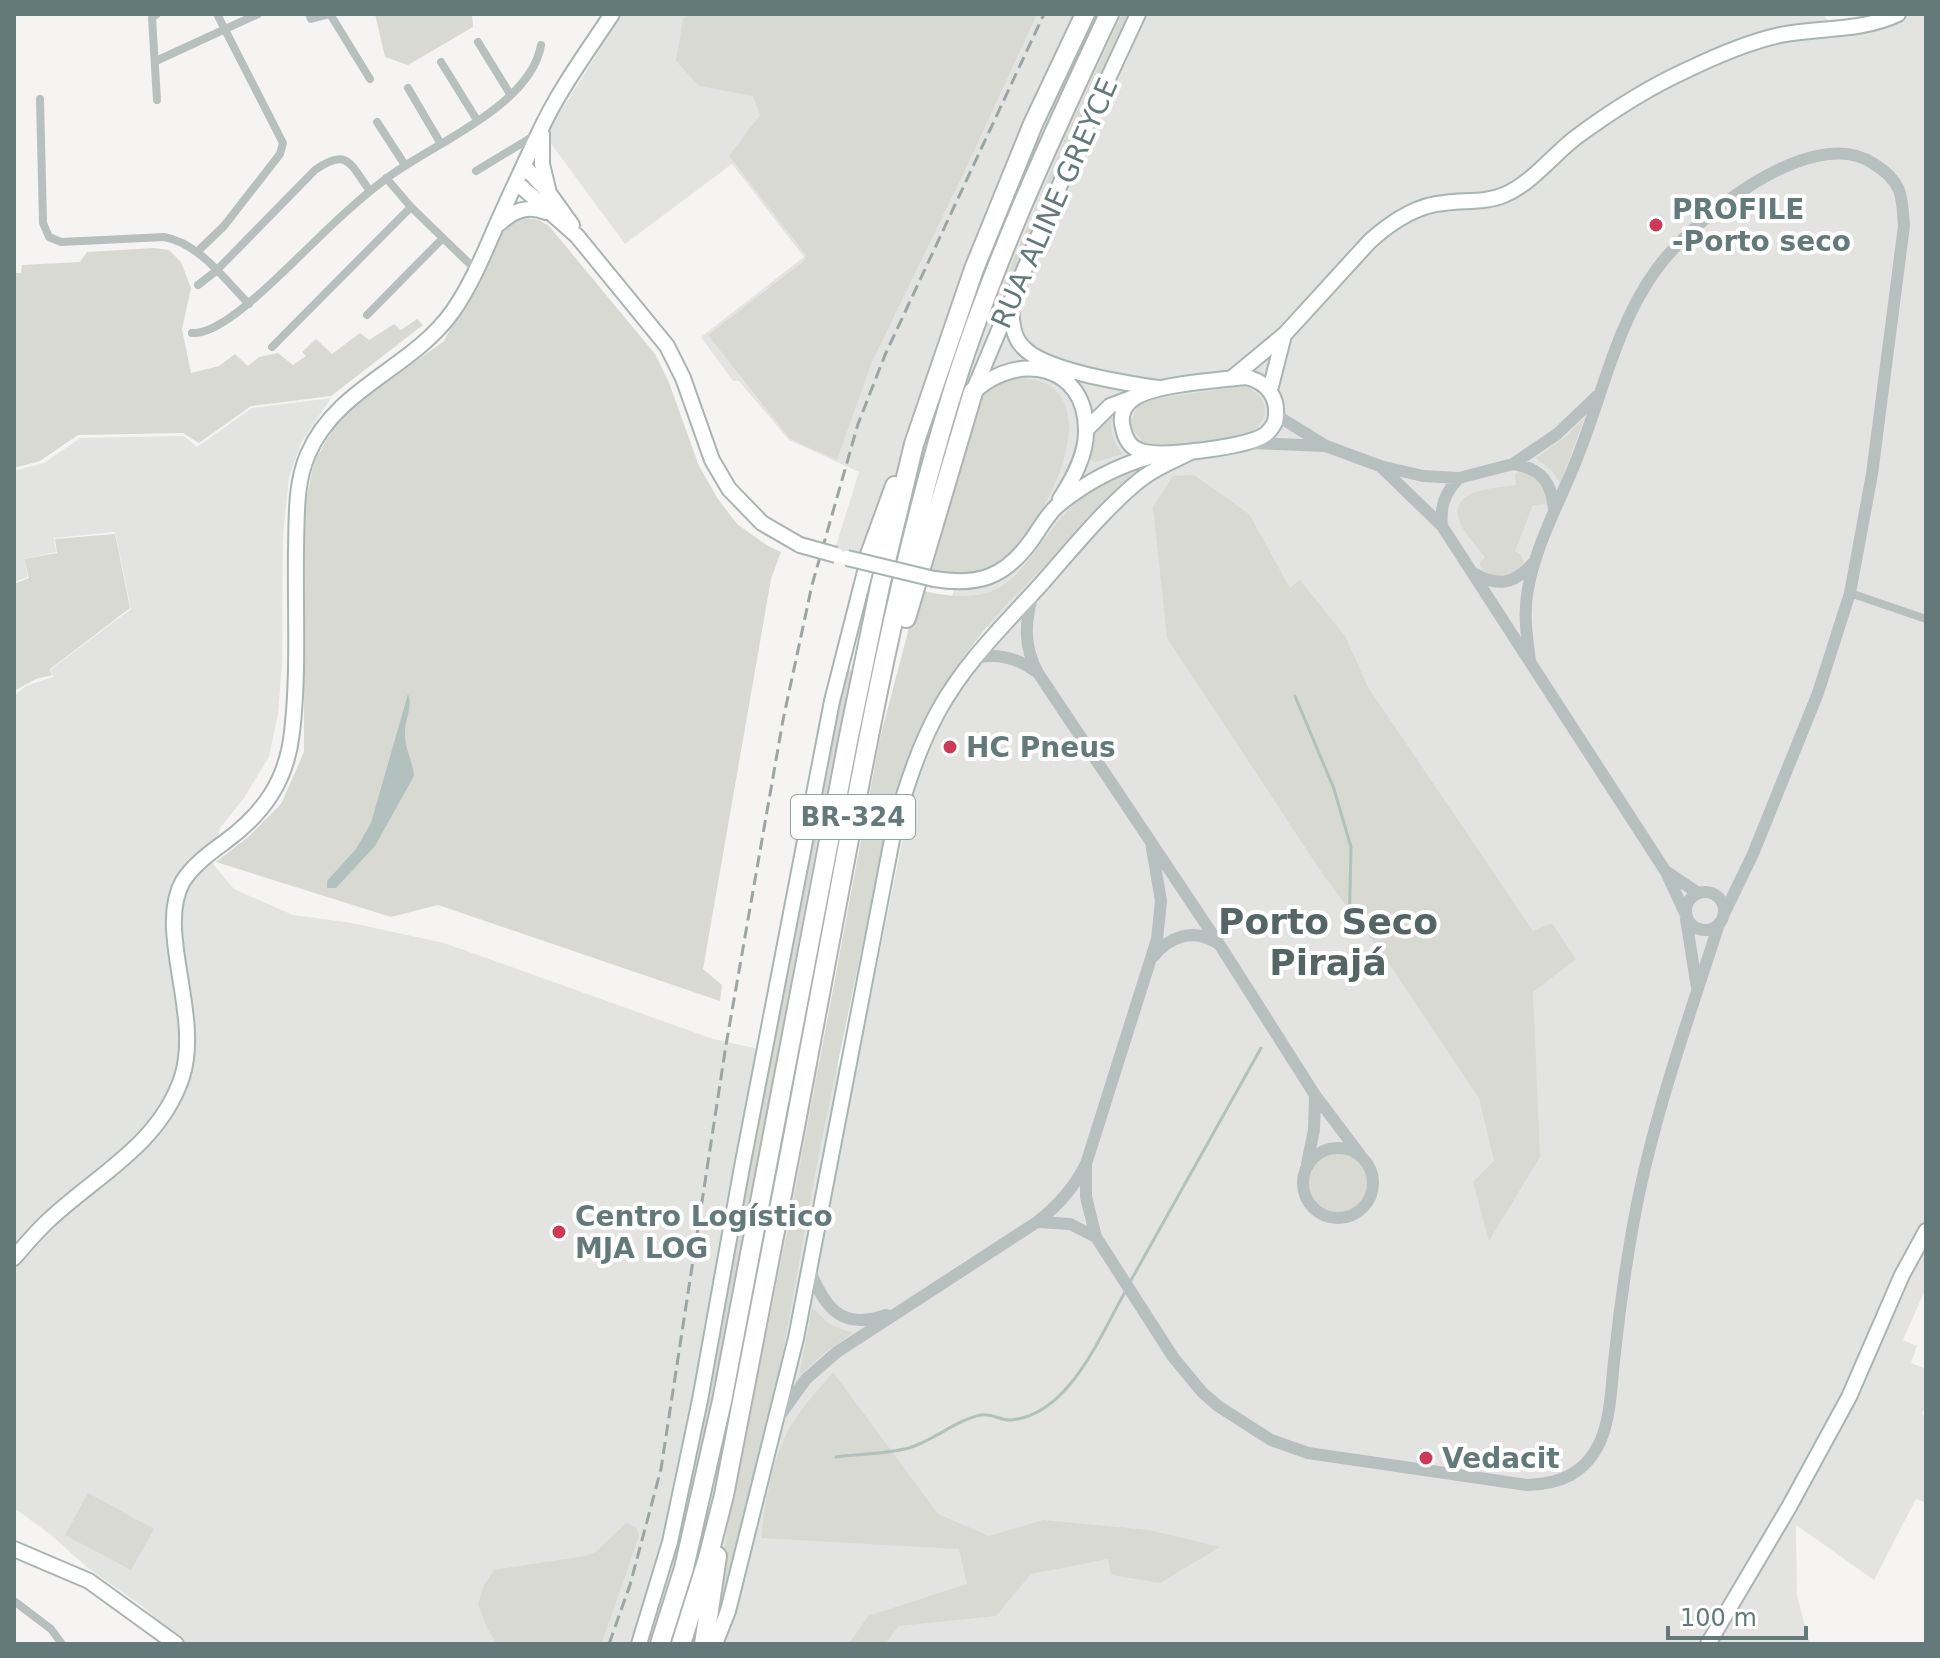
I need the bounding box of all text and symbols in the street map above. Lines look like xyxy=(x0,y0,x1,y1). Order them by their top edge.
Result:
street label: RUA ALINE GREYCE xyxy=(984,73,1124,333)
place label: PROFILE -Porto seco xyxy=(1672,193,1851,258)
marker: PROFILE -Porto seco xyxy=(1647,216,1665,234)
place label: HC Pneus xyxy=(966,731,1116,764)
marker: HC Pneus xyxy=(941,738,959,756)
road number: BR-324 xyxy=(791,795,915,839)
district label: Porto Seco Pirajá xyxy=(1218,901,1438,983)
place label: Centro Logístico MJA LOG xyxy=(575,1200,833,1265)
marker: Centro Logístico MJA LOG xyxy=(550,1223,568,1241)
place label: Vedacit xyxy=(1442,1442,1560,1475)
marker: Vedacit xyxy=(1417,1449,1435,1467)
scale bar xyxy=(1668,1590,1806,1640)
text: 100 m xyxy=(1680,1604,1757,1632)

